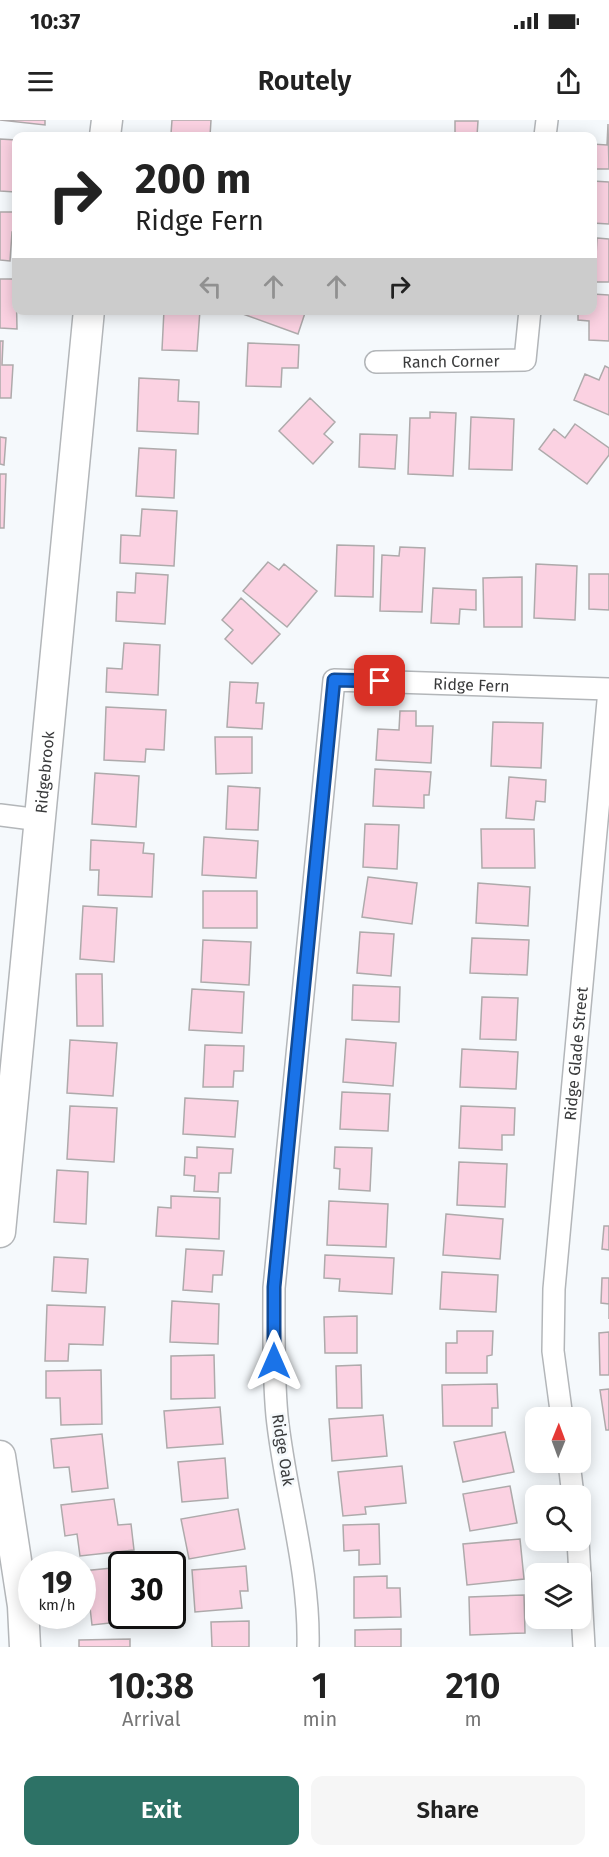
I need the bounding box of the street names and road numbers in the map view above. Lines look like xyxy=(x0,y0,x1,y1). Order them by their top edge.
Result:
street label: Ranch Corner xyxy=(402,351,501,371)
street label: Ridge Fern xyxy=(433,674,510,695)
street label: Ridgebrook xyxy=(31,729,58,814)
street label: Ridge Glade Street xyxy=(560,986,591,1121)
street label: Ridge Oak xyxy=(268,1413,298,1488)

